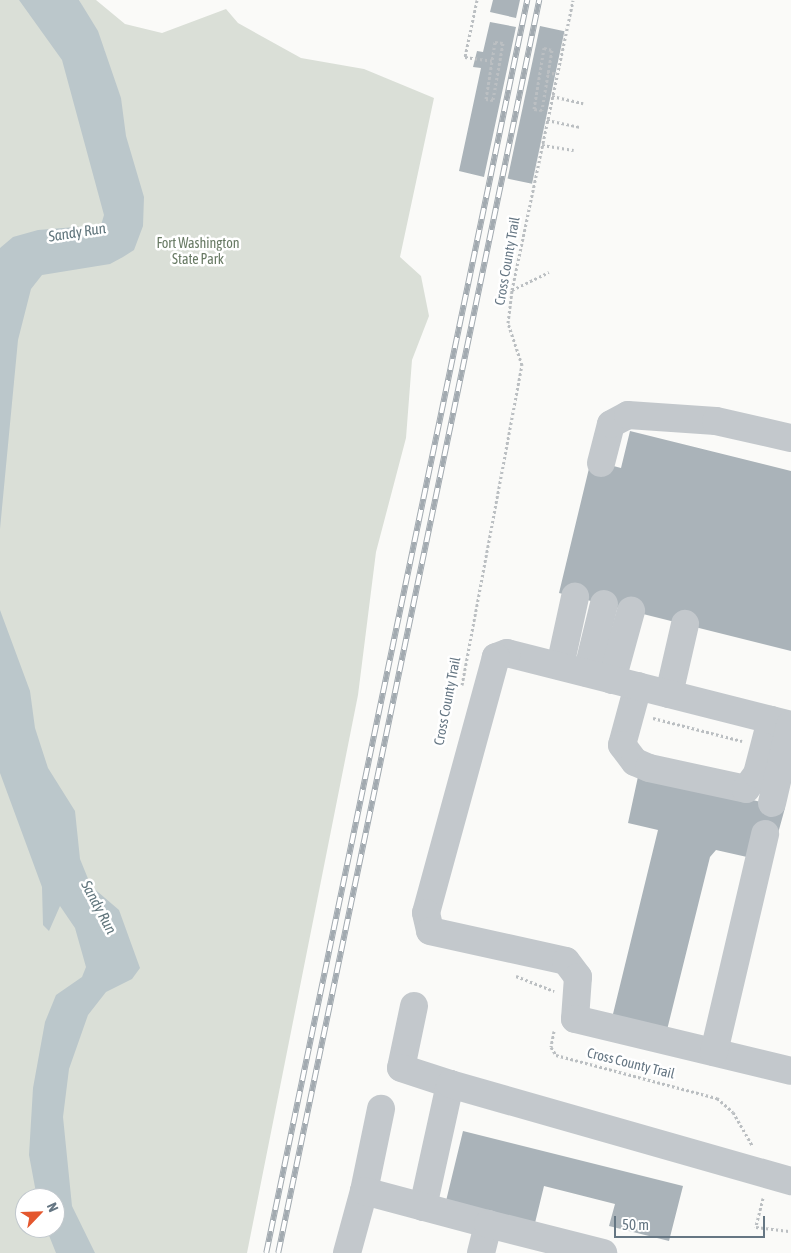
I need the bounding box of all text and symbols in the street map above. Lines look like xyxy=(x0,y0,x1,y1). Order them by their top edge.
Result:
street label: Cross County Trail xyxy=(491,215,523,307)
water label: Sandy Run xyxy=(47,219,107,245)
park label: Fort Washington State Park xyxy=(156,235,240,268)
street label: Cross County Trail xyxy=(430,655,464,747)
water label: Sandy Run xyxy=(77,877,121,937)
street label: Cross County Trail xyxy=(586,1044,676,1082)
north arrow xyxy=(15,1188,65,1238)
text: N xyxy=(44,1200,62,1214)
scale bar xyxy=(616,1206,767,1238)
text: 50 m xyxy=(622,1216,649,1233)

